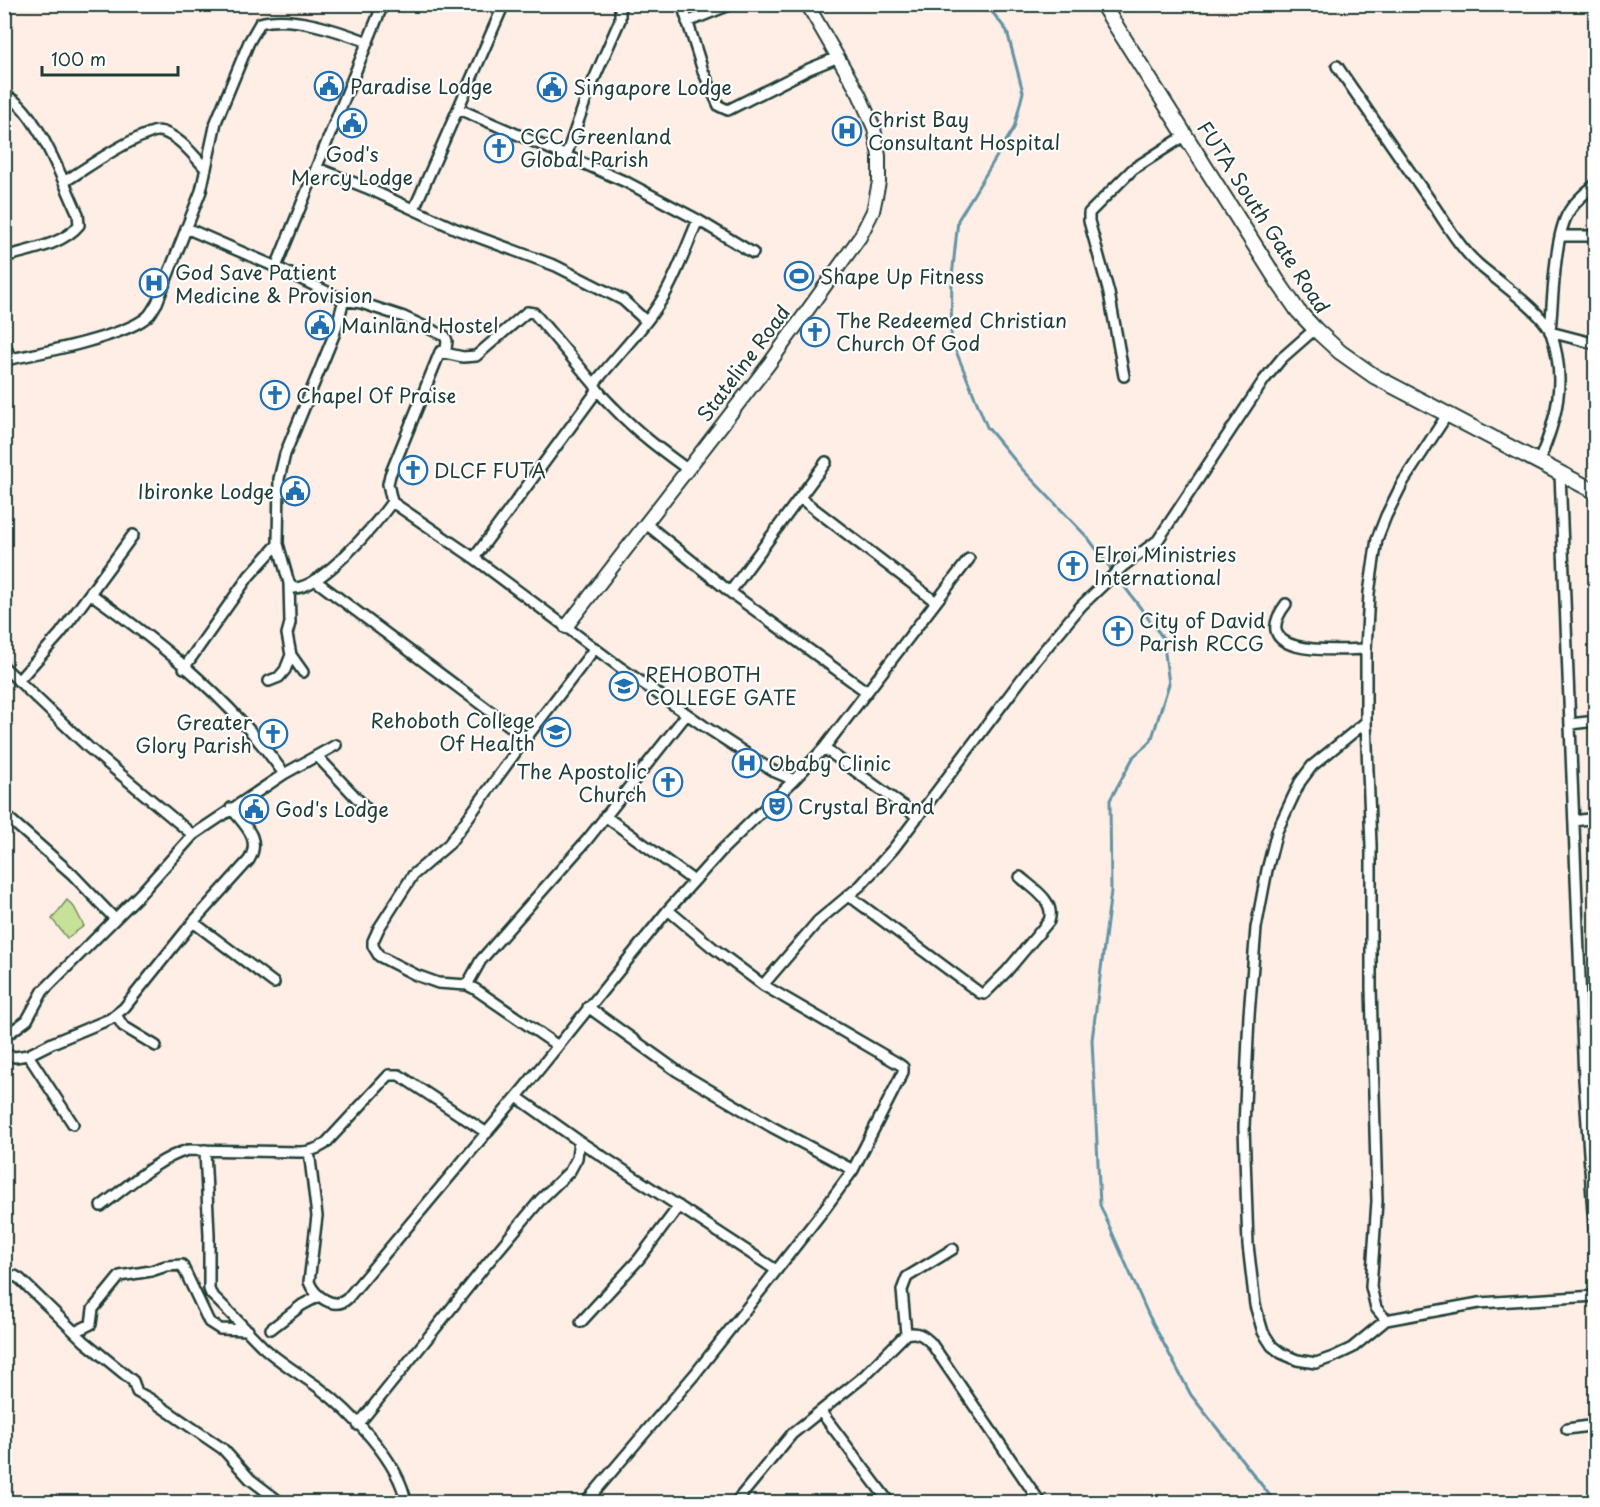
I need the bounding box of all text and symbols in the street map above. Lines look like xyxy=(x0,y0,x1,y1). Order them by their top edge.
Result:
scale bar xyxy=(42,39,178,77)
text: 100 m xyxy=(51,45,106,72)
public building icon: Paradise Lodge xyxy=(313,70,345,102)
place label: Paradise Lodge xyxy=(350,71,493,101)
public building icon: Singapore Lodge xyxy=(536,71,568,103)
place label: Singapore Lodge xyxy=(573,72,732,102)
place label: Christ Bay Consultant Hospital xyxy=(868,104,1060,157)
public building icon: God's Mercy Lodge xyxy=(336,107,368,139)
hospital icon: Christ Bay Consultant Hospital xyxy=(831,115,863,147)
street label: FUTA South Gate Road xyxy=(1190,115,1338,319)
place label: CCC Greenland Global Parish xyxy=(520,121,671,174)
church icon: CCC Greenland Global Parish xyxy=(483,132,515,164)
place label: God's Mercy Lodge xyxy=(291,139,413,192)
place label: God Save Patient Medicine & Provision xyxy=(175,257,373,310)
sports icon: Shape Up Fitness xyxy=(783,260,815,292)
place label: Shape Up Fitness xyxy=(820,261,984,291)
hospital icon: God Save Patient Medicine & Provision xyxy=(138,267,170,299)
street label: Stateline Road xyxy=(689,298,797,428)
place label: The Redeemed Christian Church Of God xyxy=(836,305,1067,358)
public building icon: Mainland Hostel xyxy=(304,309,336,341)
place label: Mainland Hostel xyxy=(341,310,498,340)
church icon: The Redeemed Christian Church Of God xyxy=(799,316,831,348)
church icon: Chapel Of Praise xyxy=(259,379,291,411)
place label: Chapel Of Praise xyxy=(296,380,456,410)
church icon: DLCF FUTA xyxy=(397,454,429,486)
place label: DLCF FUTA xyxy=(434,455,546,485)
public building icon: Ibironke Lodge xyxy=(279,475,311,507)
place label: Ibironke Lodge xyxy=(138,476,274,506)
place label: Elroi Ministries International xyxy=(1094,539,1236,592)
church icon: Elroi Ministries International xyxy=(1057,550,1089,582)
place label: City of David Parish RCCG xyxy=(1139,605,1265,658)
church icon: City of David Parish RCCG xyxy=(1102,615,1134,647)
place label: REHOBOTH COLLEGE GATE xyxy=(645,659,797,712)
school or university icon: REHOBOTH COLLEGE GATE xyxy=(608,670,640,702)
place label: Rehoboth College Of Health xyxy=(371,705,535,758)
place label: Greater Glory Parish xyxy=(135,707,253,760)
school or university icon: Rehoboth College Of Health xyxy=(540,716,572,748)
church icon: Greater Glory Parish xyxy=(257,718,289,750)
hospital icon: Obaby Clinic xyxy=(731,747,763,779)
place label: Obaby Clinic xyxy=(768,748,891,778)
place label: The Apostolic Church xyxy=(516,756,647,809)
church icon: The Apostolic Church xyxy=(652,766,684,798)
theatre icon: Crystal Brand xyxy=(761,790,793,822)
place label: Crystal Brand xyxy=(798,791,934,821)
public building icon: God's Lodge xyxy=(238,793,270,825)
place label: God's Lodge xyxy=(275,794,389,824)

